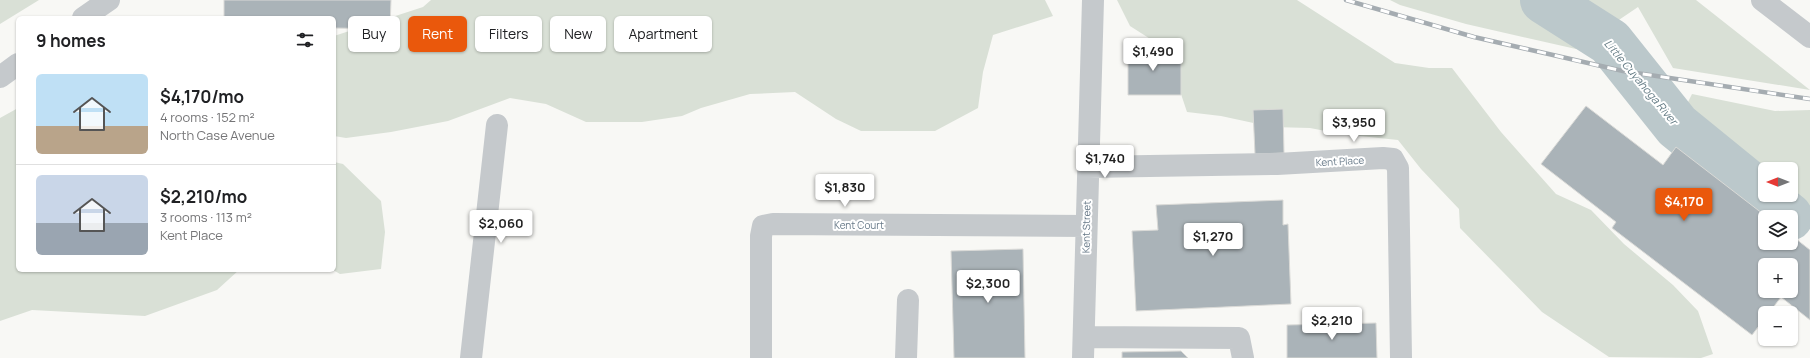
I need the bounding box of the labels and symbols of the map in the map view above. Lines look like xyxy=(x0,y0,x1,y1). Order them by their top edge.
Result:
water label: Little Cuyahoga River xyxy=(1601,36,1683,129)
pin: $1,490 xyxy=(1120,38,1186,72)
pin: $3,950 xyxy=(1321,109,1387,143)
pin: $1,740 xyxy=(1072,145,1138,179)
street label: Kent Place xyxy=(1315,153,1365,169)
north arrow xyxy=(1758,162,1798,202)
pin: $1,830 xyxy=(812,174,878,208)
pin: $4,170 xyxy=(1651,188,1717,222)
street label: Kent Street xyxy=(1079,201,1093,253)
pin: $2,060 xyxy=(468,210,534,244)
street label: Kent Court xyxy=(834,218,884,232)
pin: $1,270 xyxy=(1180,223,1246,257)
pin: $2,300 xyxy=(955,270,1021,304)
pin: $2,210 xyxy=(1299,307,1365,341)

